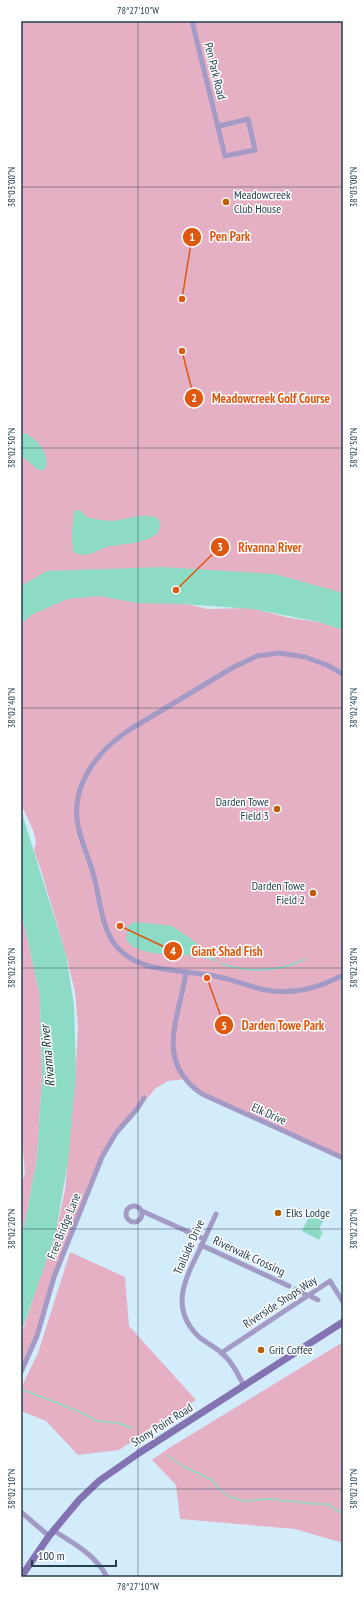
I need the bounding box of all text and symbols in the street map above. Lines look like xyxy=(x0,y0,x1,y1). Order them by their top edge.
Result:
text: 78°27'10"W xyxy=(117,4,159,17)
street label: Pen Park Road xyxy=(201,41,230,101)
text: 38°03'00"N xyxy=(5,167,18,207)
text: 38°03'00"N xyxy=(347,167,360,207)
place label: Meadowcreek Club House xyxy=(234,187,291,216)
marker: Meadowcreek Club House xyxy=(221,197,231,207)
callout: Pen Park xyxy=(182,224,258,249)
text: Pen Park xyxy=(210,228,251,245)
text: 1 xyxy=(189,229,195,244)
callout: Meadowcreek Golf Course xyxy=(184,386,339,411)
text: 2 xyxy=(191,390,197,405)
text: Meadowcreek Golf Course xyxy=(212,390,331,407)
text: 38°02'50"N xyxy=(5,428,18,468)
text: 38°02'50"N xyxy=(347,428,360,468)
callout: Rivanna River xyxy=(210,535,310,560)
text: 3 xyxy=(217,539,223,554)
text: Rivanna River xyxy=(238,539,302,556)
text: 38°02'40"N xyxy=(5,688,18,728)
text: 38°02'40"N xyxy=(347,688,360,728)
place label: Darden Towe Field 3 xyxy=(216,794,269,823)
marker: Darden Towe Field 3 xyxy=(272,804,282,814)
place label: Darden Towe Field 2 xyxy=(252,878,305,907)
marker: Darden Towe Field 2 xyxy=(308,888,318,898)
callout: Giant Shad Fish xyxy=(163,939,271,964)
text: 4 xyxy=(170,943,176,958)
text: Giant Shad Fish xyxy=(191,943,263,960)
text: 38°02'30"N xyxy=(5,948,18,988)
text: 38°02'30"N xyxy=(347,948,360,988)
callout: Darden Towe Park xyxy=(214,1013,332,1038)
text: Darden Towe Park xyxy=(242,1017,325,1034)
text: 5 xyxy=(221,1018,227,1033)
water label: Rivanna River xyxy=(36,1022,59,1087)
street label: Elk Drive xyxy=(249,1099,289,1128)
street label: Free Bridge Lane xyxy=(43,1191,84,1261)
place label: Elks Lodge xyxy=(286,1205,330,1220)
marker: Elks Lodge xyxy=(273,1208,283,1218)
text: 38°02'20"N xyxy=(5,1209,18,1249)
text: 38°02'20"N xyxy=(347,1209,360,1249)
street label: Trailside Drive xyxy=(170,1217,207,1277)
street label: Riverwalk Crossing xyxy=(211,1232,288,1279)
street label: Riverside Shops Way xyxy=(240,1272,320,1331)
place label: Grit Coffee xyxy=(269,1342,313,1357)
marker: Grit Coffee xyxy=(256,1345,266,1355)
street label: Stony Point Road xyxy=(128,1400,195,1449)
text: 38°02'10"N xyxy=(5,1469,18,1509)
text: 38°02'10"N xyxy=(347,1469,360,1509)
scale bar xyxy=(32,1542,116,1568)
text: 100 m xyxy=(38,1548,65,1563)
text: 78°27'10"W xyxy=(117,1580,159,1593)

